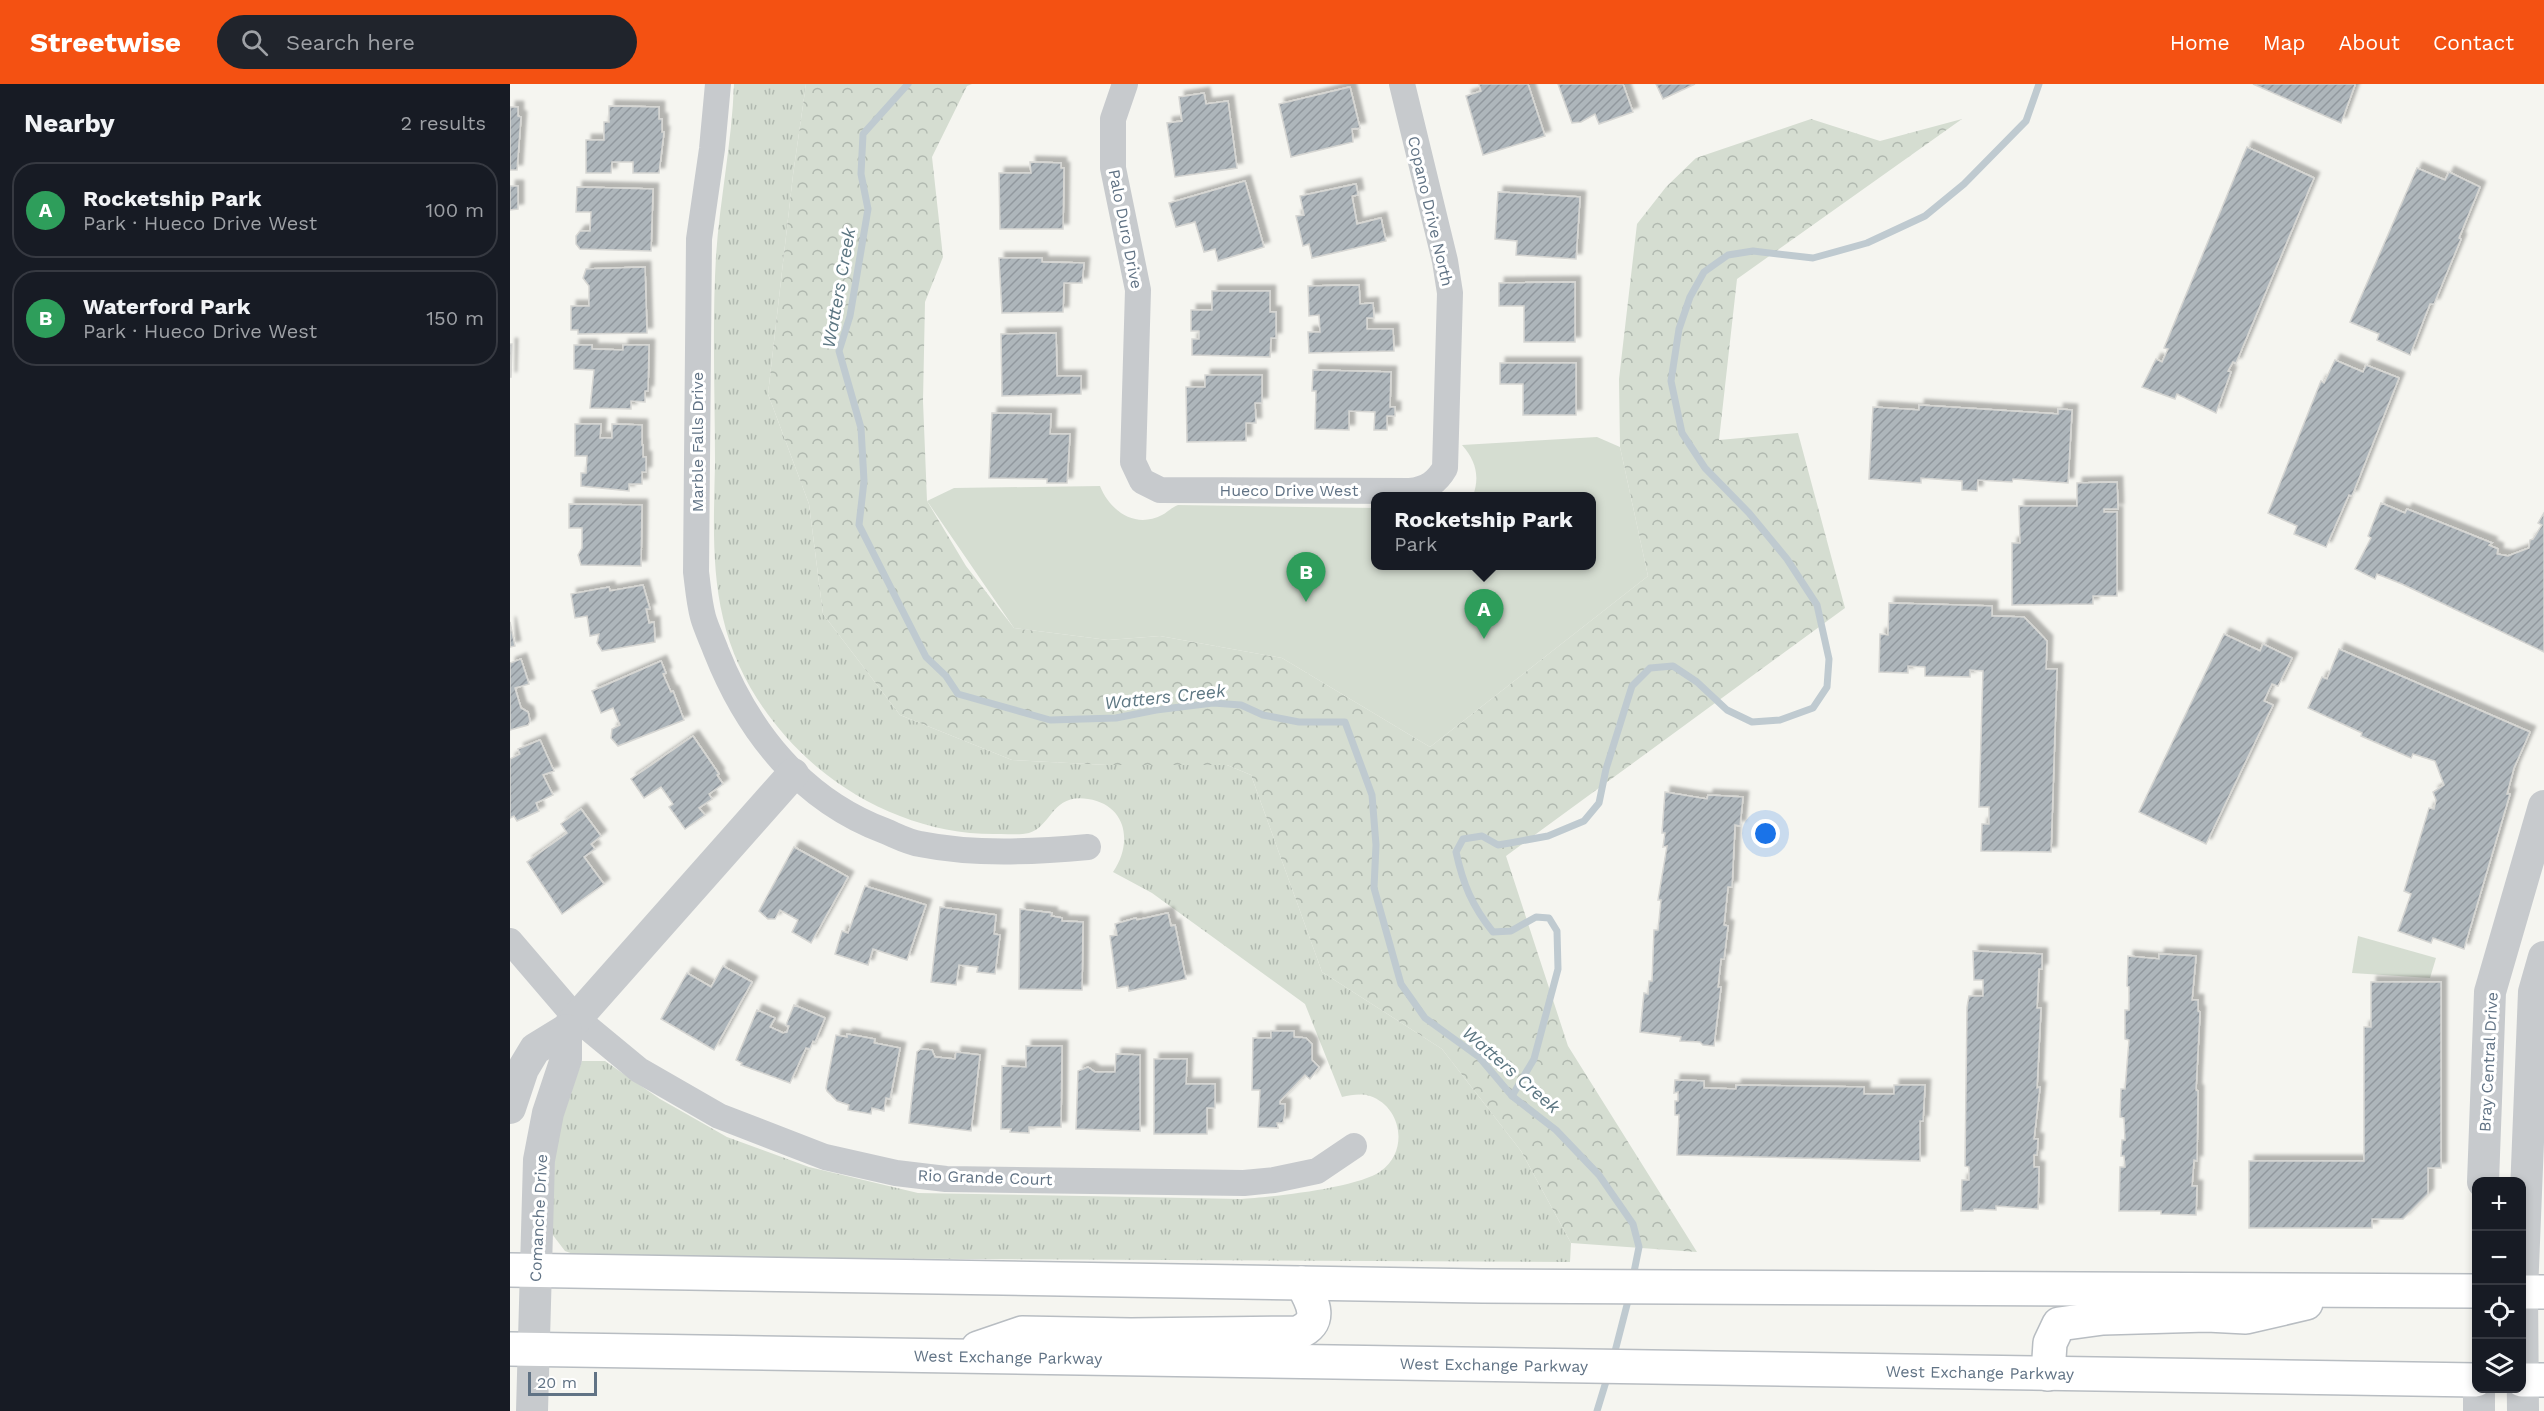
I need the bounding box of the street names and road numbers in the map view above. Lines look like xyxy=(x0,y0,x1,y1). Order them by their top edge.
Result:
street label: Copano Drive North xyxy=(1404,134,1457,288)
street label: Palo Duro Drive xyxy=(1105,168,1146,290)
street label: Marble Falls Drive xyxy=(688,372,707,512)
street label: Hueco Drive West xyxy=(1220,481,1359,500)
street label: Bray Central Drive xyxy=(2475,991,2502,1133)
street label: Comanche Drive xyxy=(526,1154,551,1283)
street label: Rio Grande Court xyxy=(917,1166,1053,1189)
street label: West Exchange Parkway xyxy=(913,1346,1103,1368)
street label: West Exchange Parkway xyxy=(1399,1354,1589,1376)
street label: West Exchange Parkway xyxy=(1885,1362,2075,1384)

